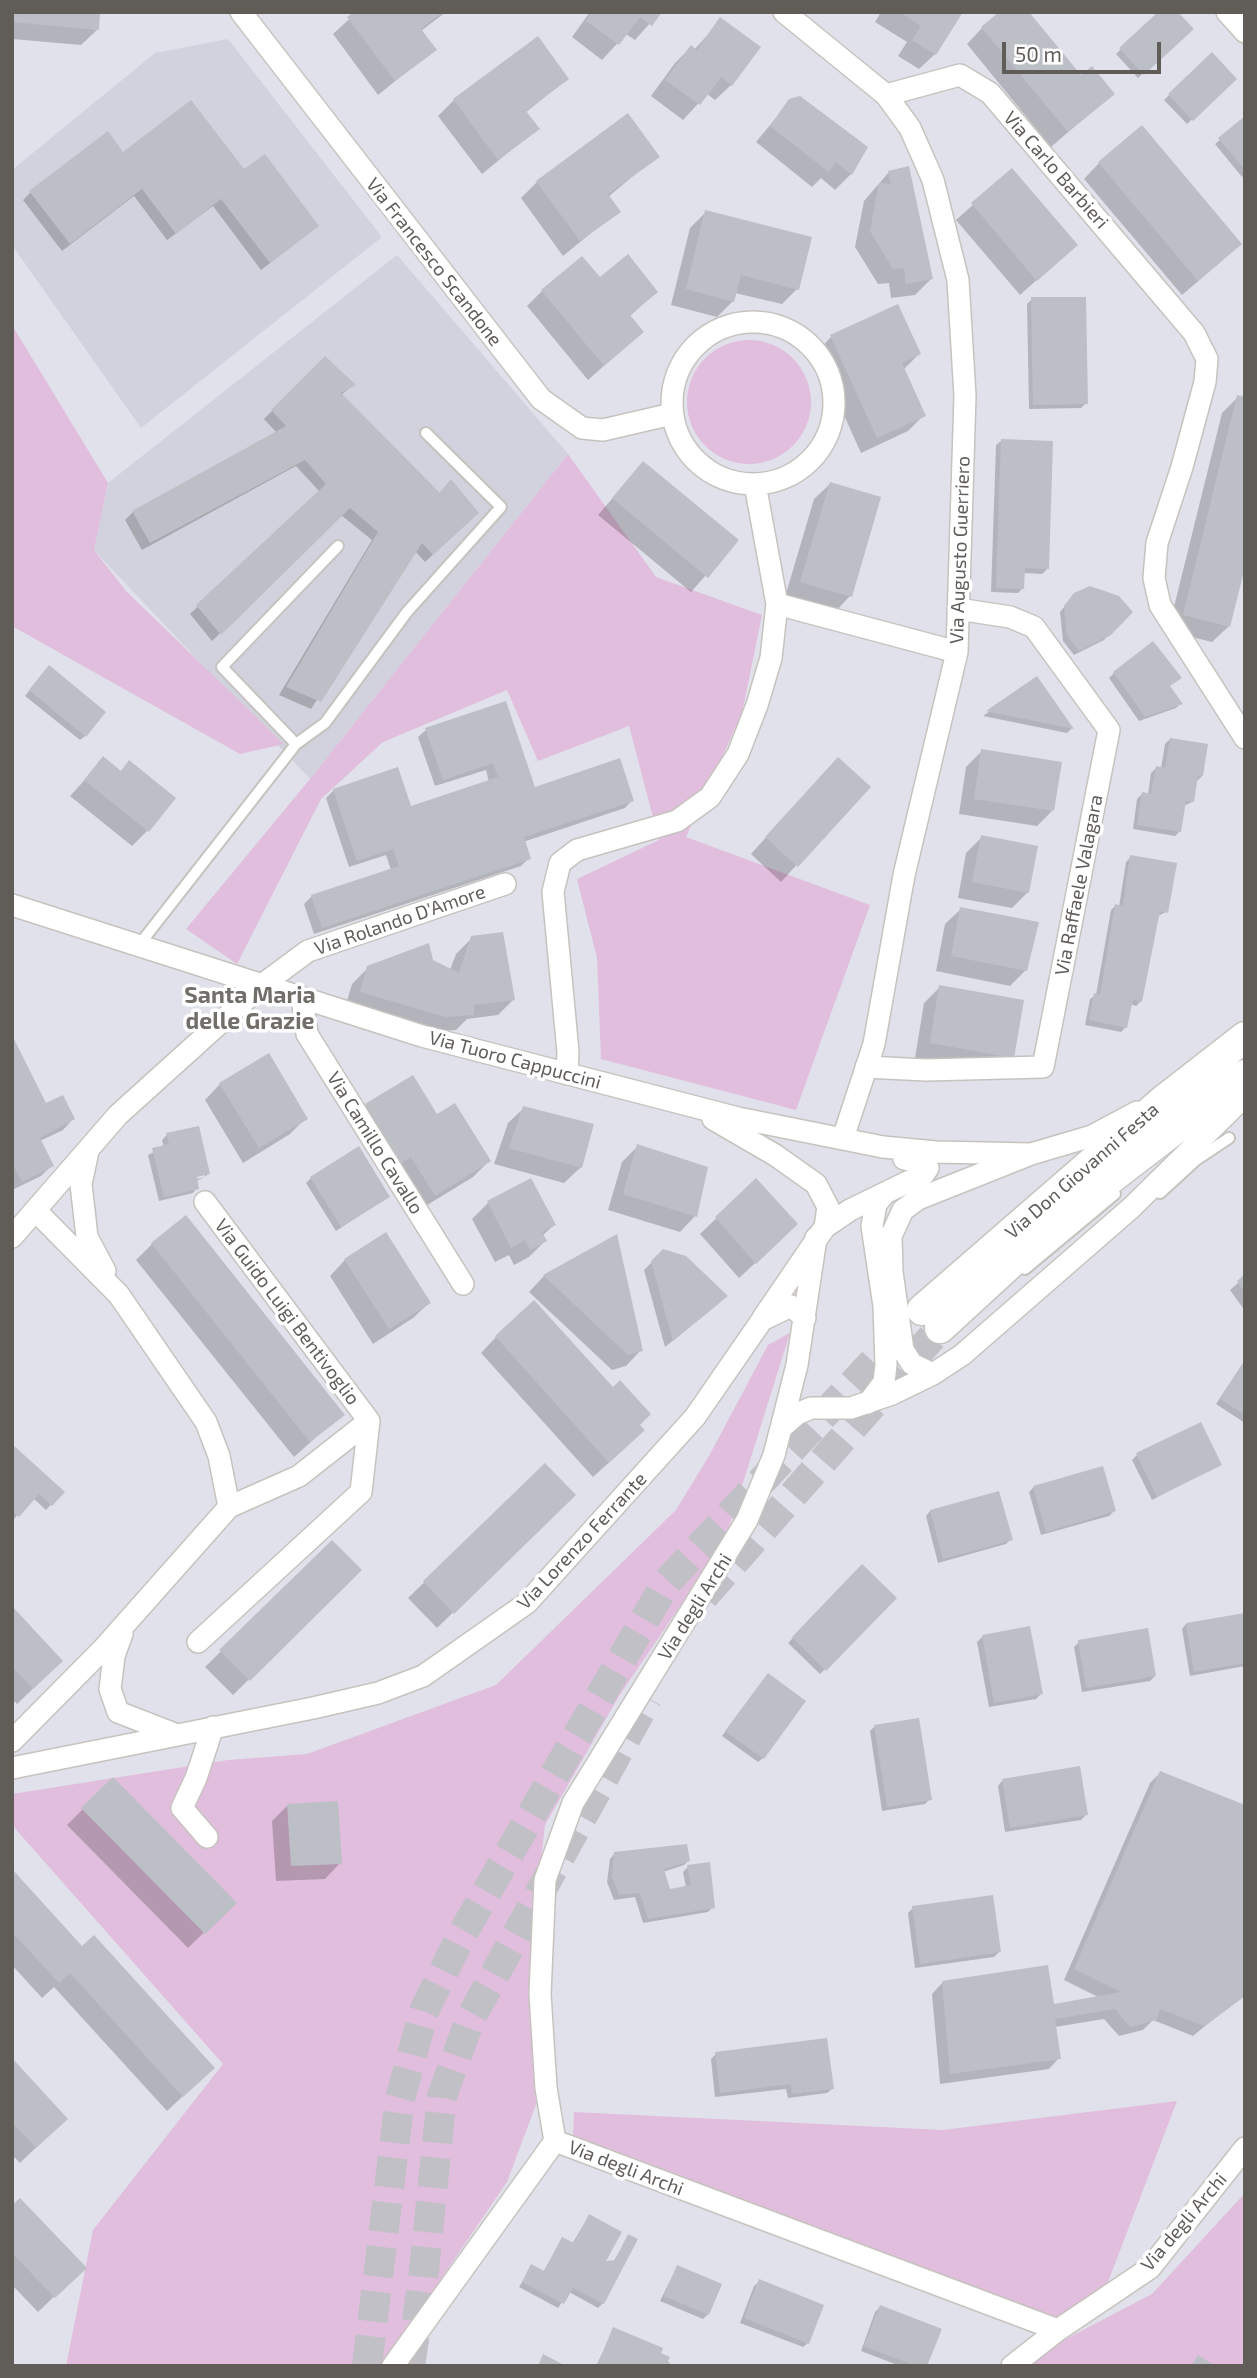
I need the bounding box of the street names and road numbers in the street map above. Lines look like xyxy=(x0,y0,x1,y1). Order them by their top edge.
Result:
street label: Via Carlo Barbieri xyxy=(999,107,1113,233)
street label: Via Francesco Scandone xyxy=(361,173,507,351)
street label: Via Augusto Guerriero xyxy=(945,456,975,644)
street label: Via Raffaele Valagara xyxy=(1050,793,1108,977)
street label: Via Rolando D'Amore xyxy=(312,880,488,960)
street label: Via Tuoro Cappuccini xyxy=(426,1026,604,1094)
street label: Via Camillo Cavallo xyxy=(322,1068,428,1218)
street label: Via Don Giovanni Festa xyxy=(1001,1098,1163,1244)
street label: Via Guido Luigi Bentivoglio xyxy=(210,1215,364,1409)
street label: Via Lorenzo Ferrante xyxy=(513,1468,651,1614)
street label: Via degli Archi xyxy=(653,1549,737,1665)
street label: Via degli Archi xyxy=(565,2136,687,2200)
street label: Via degli Archi xyxy=(1136,2168,1232,2276)

